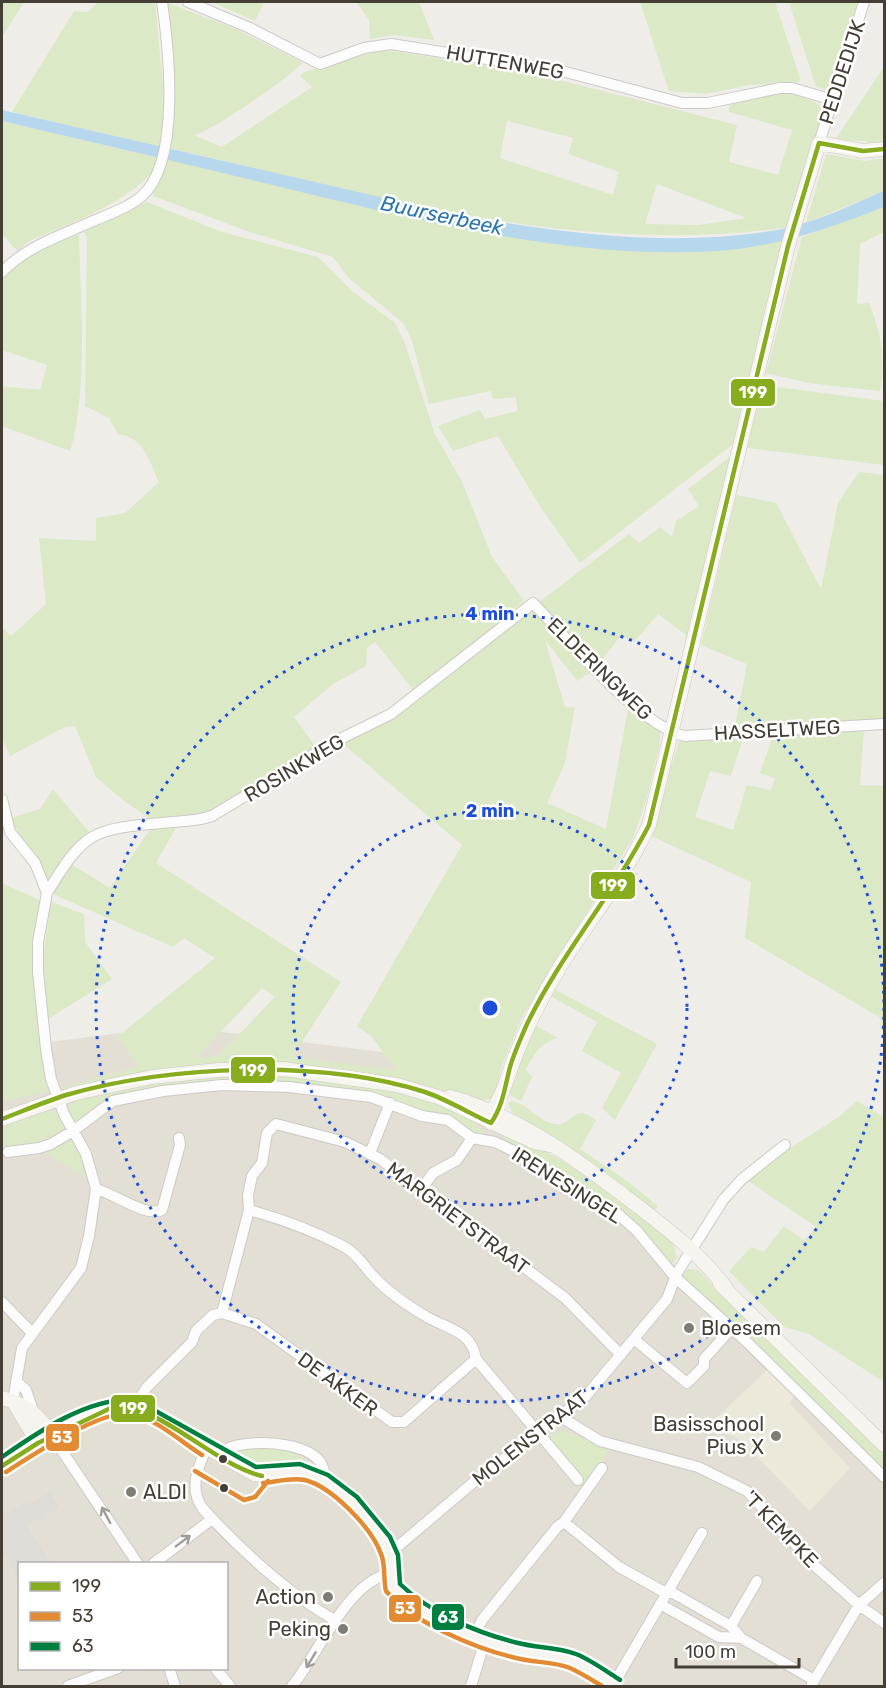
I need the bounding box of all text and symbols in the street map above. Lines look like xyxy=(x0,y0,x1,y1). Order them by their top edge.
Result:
street label: PEDDEDIJK xyxy=(814,17,870,127)
street label: HUTTENWEG xyxy=(444,40,566,84)
water label: Buurserbeek xyxy=(378,190,507,240)
line badge: 199 xyxy=(730,378,776,407)
text: 199 xyxy=(739,383,767,402)
text: 4 min xyxy=(465,603,515,625)
street label: ELDERINGWEG xyxy=(542,613,658,725)
street label: HASSELTWEG xyxy=(713,715,841,745)
street label: ROSINKWEG xyxy=(240,729,348,807)
text: 2 min xyxy=(466,800,514,822)
line badge: 199 xyxy=(590,871,636,900)
text: 199 xyxy=(599,876,627,895)
centre of rings xyxy=(480,998,500,1018)
line badge: 199 xyxy=(230,1056,276,1084)
text: 199 xyxy=(239,1061,267,1080)
street label: IRENESINGEL xyxy=(507,1142,627,1228)
street label: MARGRIETSTRAAT xyxy=(382,1157,534,1280)
place label: Bloesem xyxy=(701,1316,781,1340)
marker: Bloesem xyxy=(682,1321,696,1335)
street label: DE AKKER xyxy=(293,1347,383,1421)
street label: MOLENSTRAAT xyxy=(467,1385,593,1491)
line badge: 199 xyxy=(110,1394,156,1423)
text: 199 xyxy=(119,1399,147,1418)
place label: Basisschool Pius X xyxy=(653,1412,764,1459)
line badge: 53 xyxy=(45,1423,80,1452)
text: 53 xyxy=(52,1428,72,1447)
marker: Basisschool Pius X xyxy=(769,1429,783,1443)
unlabelled marker xyxy=(217,1453,229,1465)
place label: ALDI xyxy=(143,1480,187,1504)
unlabelled marker xyxy=(218,1482,230,1494)
marker: ALDI xyxy=(124,1485,138,1499)
street label: 'T KEMPKE xyxy=(739,1486,823,1572)
one-way arrow xyxy=(100,1507,112,1524)
one-way arrow xyxy=(174,1535,190,1548)
legend xyxy=(18,1562,228,1670)
text: 199 xyxy=(72,1575,101,1597)
place label: Action xyxy=(255,1585,316,1609)
marker: Action xyxy=(321,1590,335,1604)
line badge: 53 xyxy=(388,1594,422,1623)
text: 53 xyxy=(395,1599,415,1618)
line badge: 63 xyxy=(431,1603,465,1631)
text: 53 xyxy=(72,1605,94,1627)
text: 63 xyxy=(438,1608,458,1627)
place label: Peking xyxy=(268,1617,331,1641)
marker: Peking xyxy=(336,1622,350,1636)
scale bar xyxy=(676,1631,799,1669)
text: 63 xyxy=(72,1635,94,1657)
text: 100 m xyxy=(685,1641,736,1663)
one-way arrow xyxy=(304,1651,316,1668)

